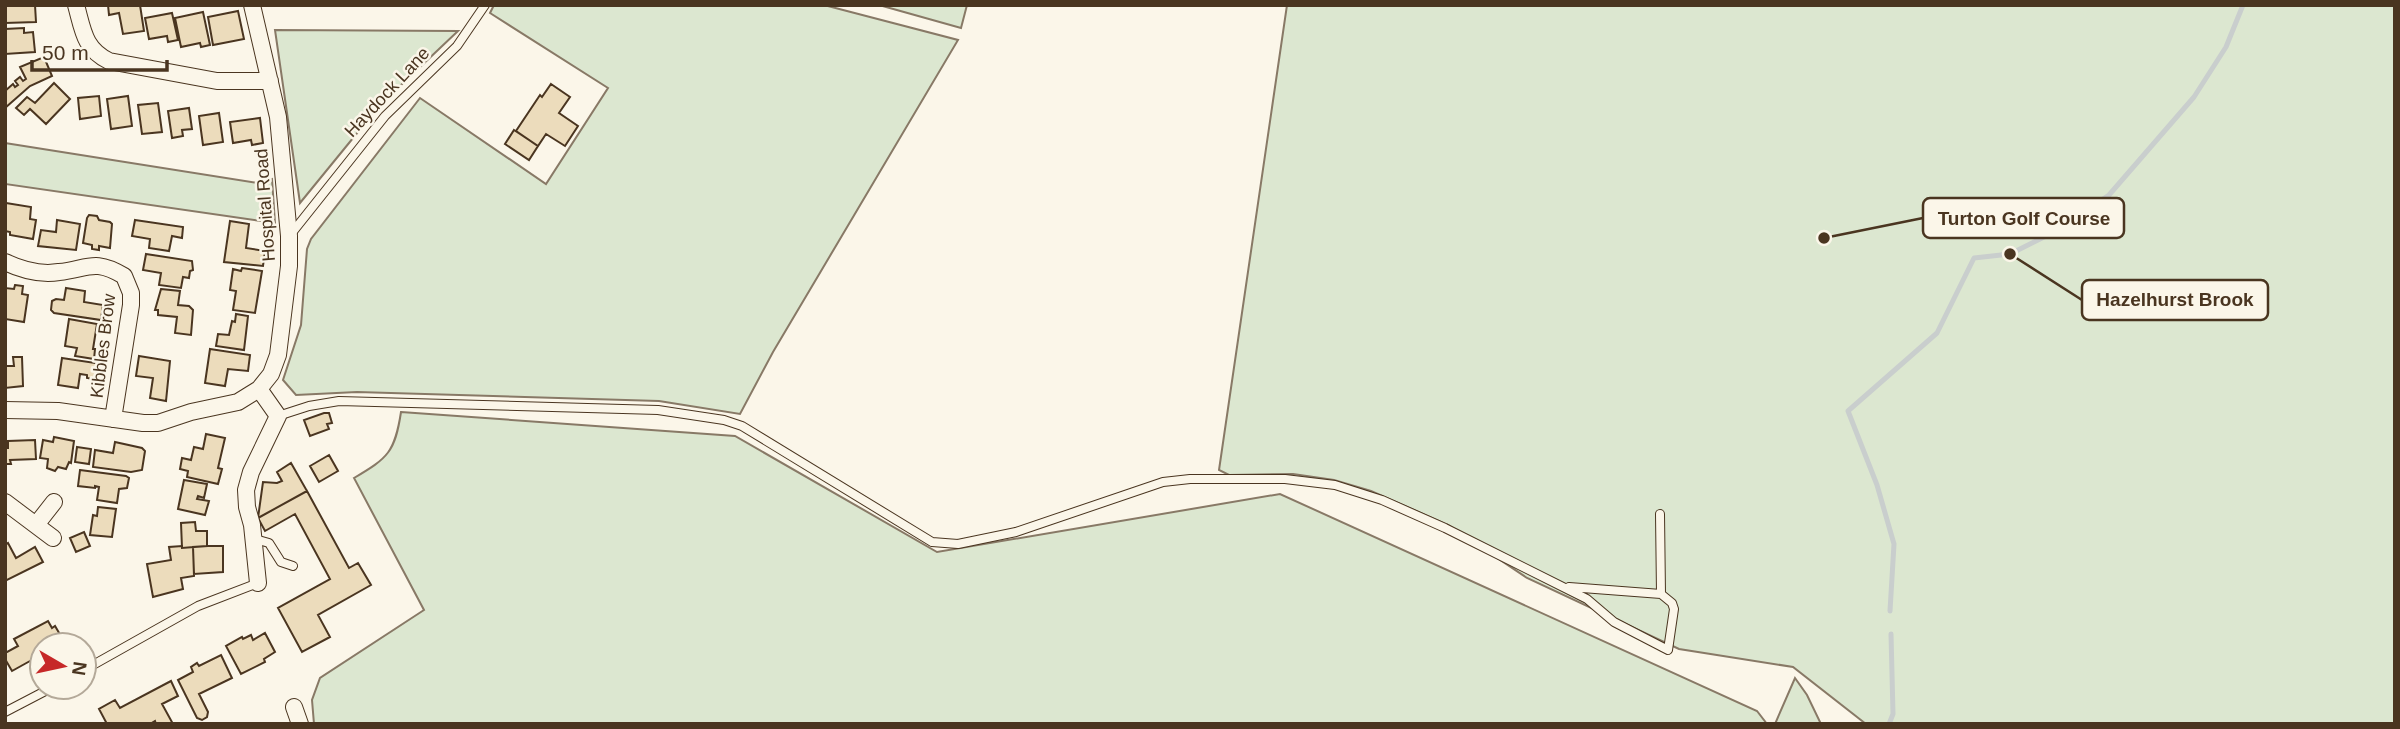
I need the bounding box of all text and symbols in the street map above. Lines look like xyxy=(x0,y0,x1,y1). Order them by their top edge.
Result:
scale bar xyxy=(32,28,166,72)
text: 50 m xyxy=(42,41,89,64)
street label: Haydock Lane xyxy=(340,43,434,141)
street label: Hospital Road xyxy=(251,148,279,262)
callout: Turton Golf Course xyxy=(1923,198,2124,238)
text: Turton Golf Course xyxy=(1938,208,2110,229)
callout: Hazelhurst Brook xyxy=(2082,280,2268,320)
text: Hazelhurst Brook xyxy=(2096,289,2254,310)
street label: Kibbles Brow xyxy=(87,292,119,399)
north arrow xyxy=(28,631,98,701)
text: N xyxy=(68,660,91,677)

